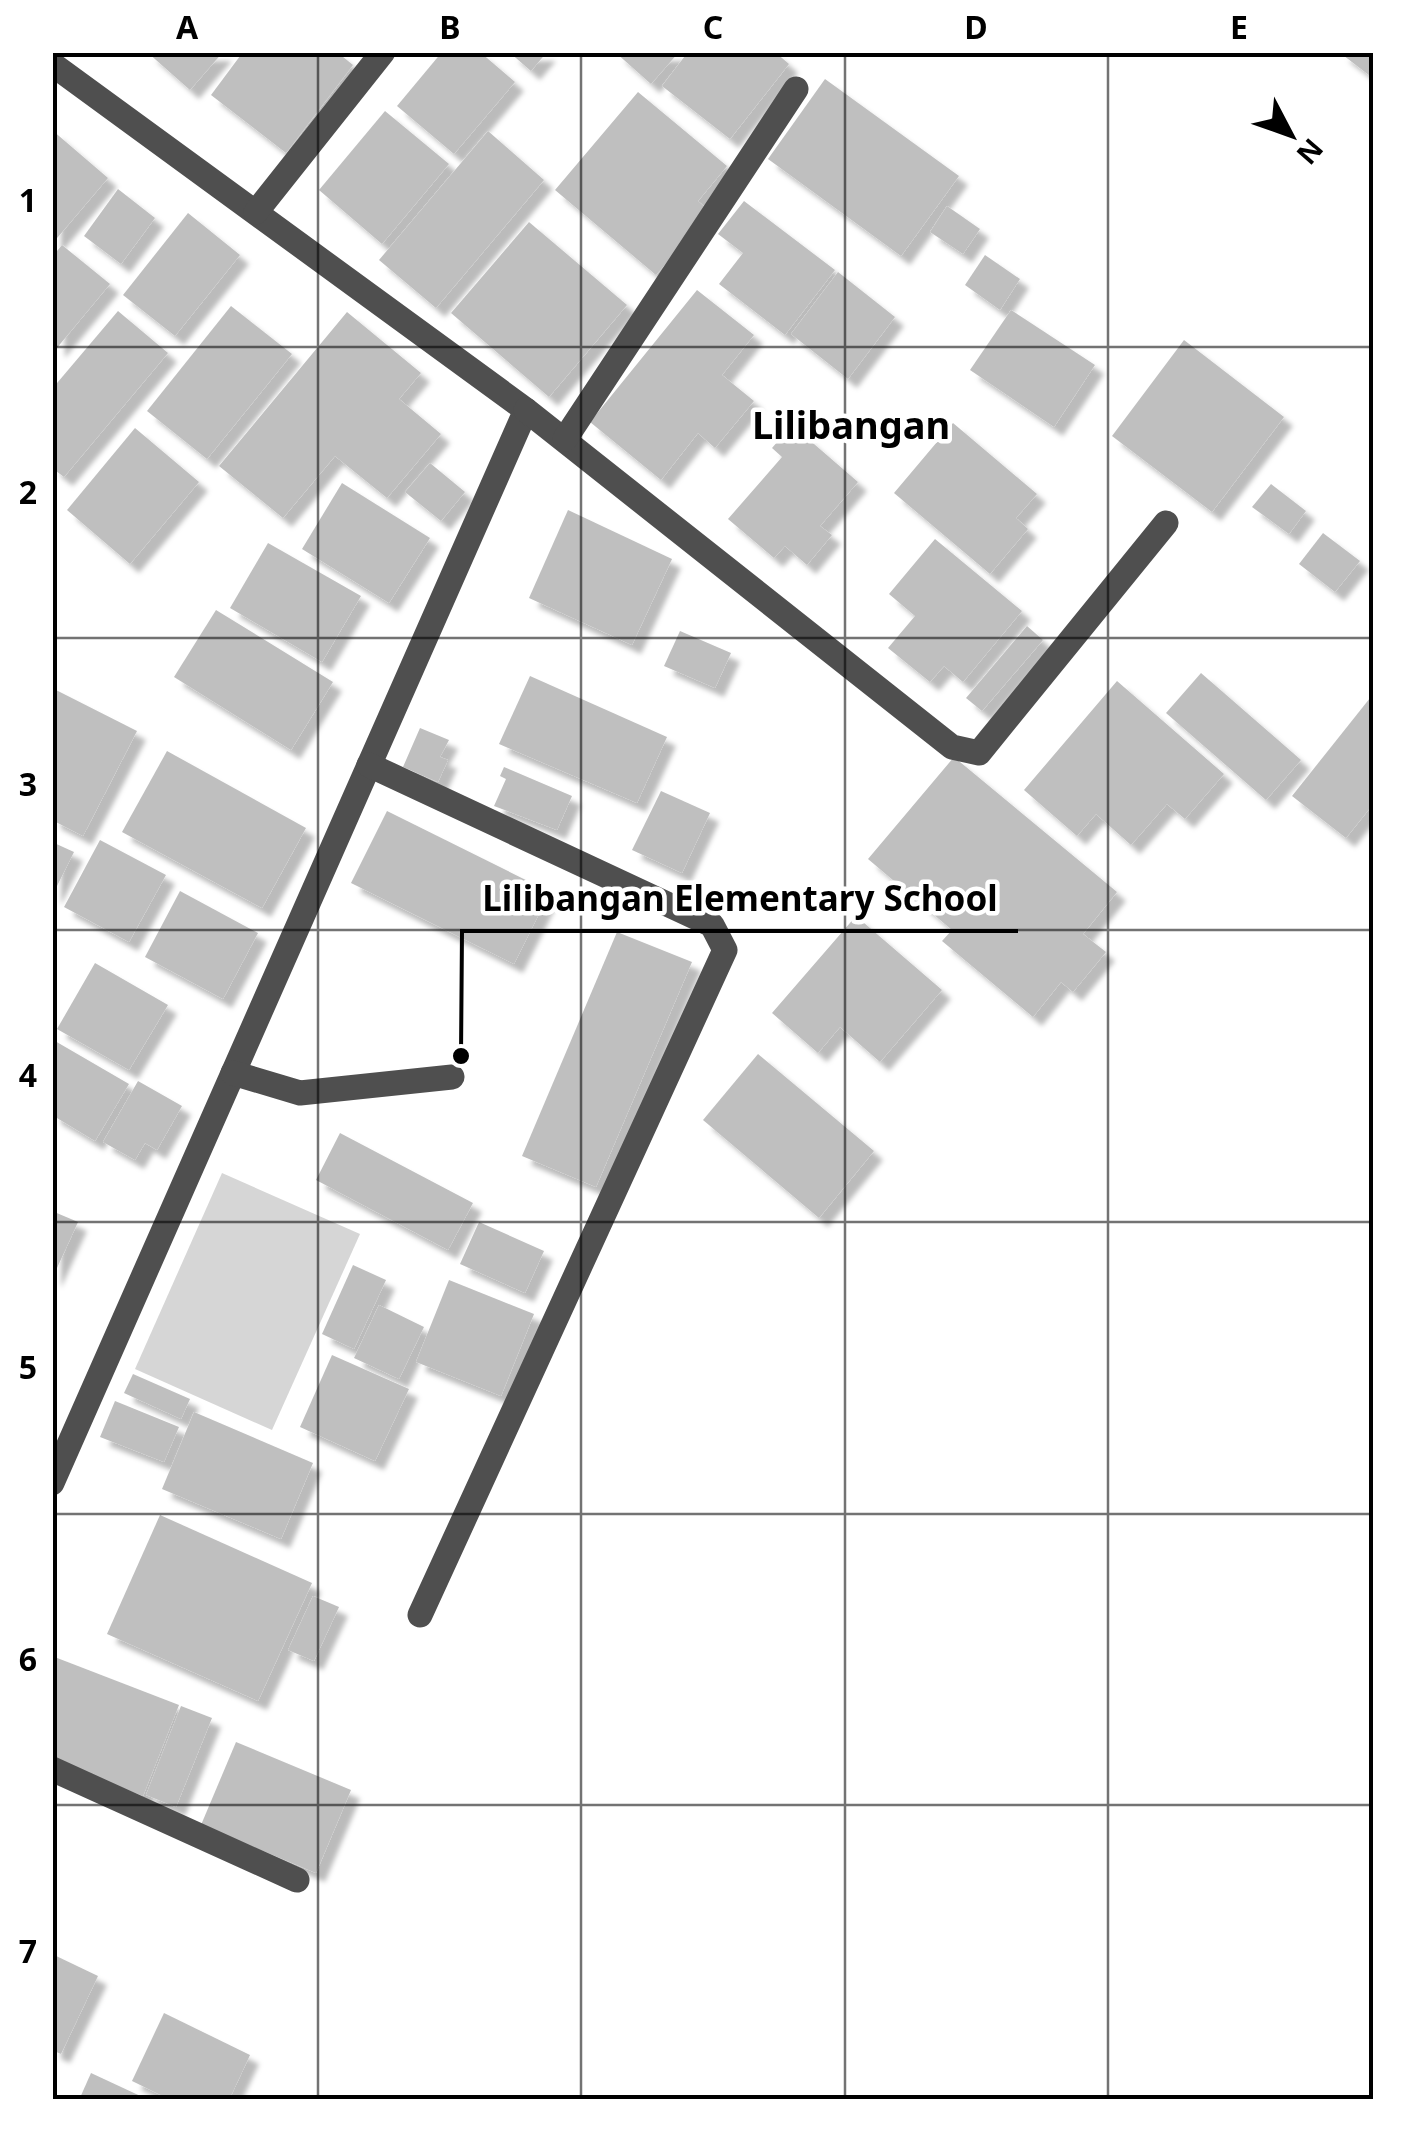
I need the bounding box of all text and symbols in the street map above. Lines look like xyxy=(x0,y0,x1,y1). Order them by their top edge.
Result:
text: A xyxy=(176,5,199,48)
text: B xyxy=(439,5,461,48)
text: C xyxy=(703,5,723,48)
text: D xyxy=(964,5,988,48)
text: E xyxy=(1230,5,1248,48)
north arrow xyxy=(1241,85,1341,185)
text: N xyxy=(1289,131,1332,173)
text: 1 xyxy=(19,178,37,221)
district label: Lilibangan xyxy=(752,398,950,450)
text: 2 xyxy=(19,470,37,513)
text: 3 xyxy=(19,762,37,805)
callout: Lilibangan Elementary School xyxy=(462,866,1018,931)
text: Lilibangan Elementary School xyxy=(482,874,998,921)
text: 4 xyxy=(19,1053,37,1096)
text: 5 xyxy=(19,1345,37,1388)
text: 6 xyxy=(19,1637,37,1680)
text: 7 xyxy=(19,1929,37,1972)

